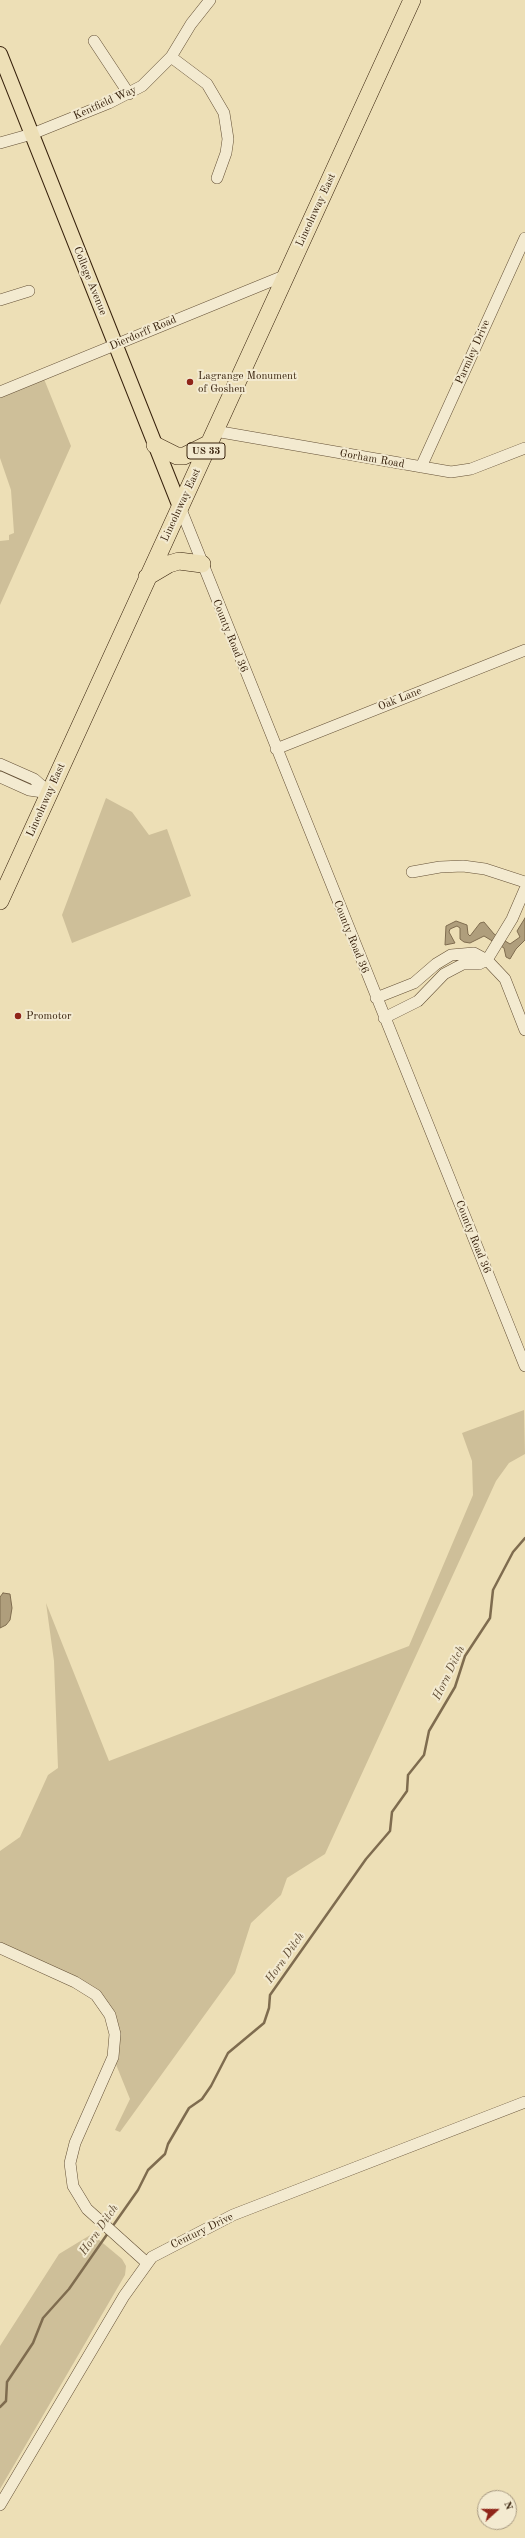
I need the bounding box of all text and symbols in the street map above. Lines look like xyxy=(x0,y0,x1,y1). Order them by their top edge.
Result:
street label: Kentfield Way xyxy=(71,83,139,123)
street label: Lincolnway East xyxy=(293,171,339,249)
street label: College Avenue xyxy=(70,245,110,317)
street label: Dierdorff Road xyxy=(107,313,179,353)
street label: Parmley Drive xyxy=(453,318,493,386)
place label: Lagrange Monument of Goshen xyxy=(198,369,297,395)
marker: Lagrange Monument of Goshen xyxy=(185,377,195,387)
road number: US 33 xyxy=(187,443,225,459)
street label: Gorham Road xyxy=(339,447,405,471)
street label: Lincolnway East xyxy=(158,466,204,544)
street label: County Road 36 xyxy=(209,597,251,675)
street label: Oak Lane xyxy=(376,684,424,714)
street label: Lincolnway East xyxy=(24,761,68,839)
street label: County Road 36 xyxy=(330,898,372,976)
place label: Promotor xyxy=(26,1009,71,1023)
marker: Promotor xyxy=(13,1011,23,1021)
street label: County Road 36 xyxy=(452,1198,494,1276)
water label: Horn Ditch xyxy=(430,1644,468,1702)
water label: Horn Ditch xyxy=(262,1930,308,1986)
water label: Horn Ditch xyxy=(76,2202,122,2258)
street label: Century Drive xyxy=(169,2210,235,2252)
north arrow xyxy=(477,2490,517,2530)
text: N xyxy=(501,2500,514,2512)

